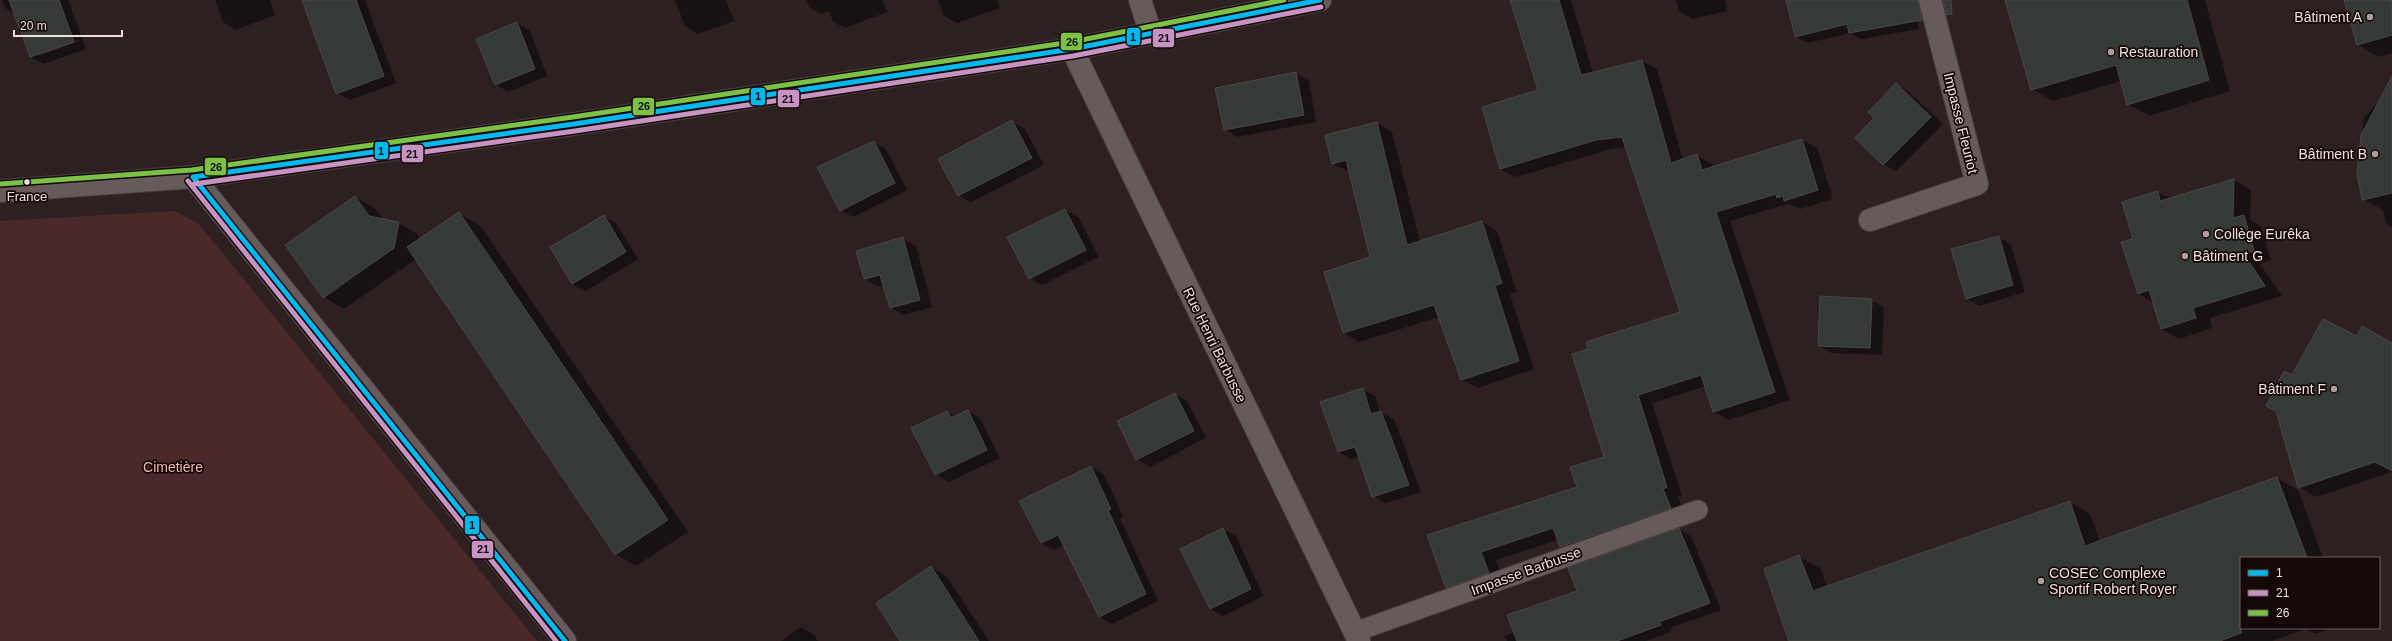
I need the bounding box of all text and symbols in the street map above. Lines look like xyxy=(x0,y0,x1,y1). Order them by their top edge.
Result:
place label: Bâtiment A xyxy=(2294,9,2363,25)
scale bar xyxy=(14,12,122,38)
marker: Bâtiment A xyxy=(2365,12,2375,22)
text: 20 m xyxy=(20,19,47,33)
line badge: 1 xyxy=(1126,27,1141,46)
line badge: 21 xyxy=(1152,28,1175,48)
text: 1 xyxy=(1130,31,1136,43)
line badge: 26 xyxy=(1060,32,1083,51)
text: 21 xyxy=(1158,32,1170,44)
text: 26 xyxy=(1066,36,1078,48)
place label: Restauration xyxy=(2119,44,2198,60)
marker: Restauration xyxy=(2106,47,2116,57)
street label: Impasse Fleuriot xyxy=(1941,71,1981,175)
line badge: 1 xyxy=(750,87,766,106)
line badge: 21 xyxy=(777,89,800,108)
text: 1 xyxy=(755,90,761,102)
text: 21 xyxy=(782,93,794,105)
line badge: 26 xyxy=(632,97,655,116)
text: 26 xyxy=(638,100,650,112)
line badge: 1 xyxy=(374,141,389,160)
line badge: 21 xyxy=(401,144,424,163)
text: 1 xyxy=(378,145,384,157)
place label: Bâtiment B xyxy=(2299,146,2367,162)
text: 21 xyxy=(406,148,418,160)
marker: Bâtiment B xyxy=(2370,149,2380,159)
line badge: 26 xyxy=(204,157,227,176)
text: 26 xyxy=(210,161,222,173)
marker: France xyxy=(22,177,32,187)
place label: France xyxy=(7,189,47,204)
place label: Collège Eurêka xyxy=(2214,226,2310,242)
marker: Collège Eurêka xyxy=(2201,229,2211,239)
place label: Bâtiment G xyxy=(2193,248,2263,264)
marker: Bâtiment G xyxy=(2180,251,2190,261)
street label: Rue Henri Barbusse xyxy=(1180,285,1250,405)
place label: Bâtiment F xyxy=(2258,381,2326,397)
marker: Bâtiment F xyxy=(2329,384,2339,394)
park label: Cimetière xyxy=(143,459,203,475)
line badge: 1 xyxy=(464,515,480,535)
text: 1 xyxy=(469,519,475,531)
line badge: 21 xyxy=(471,540,494,559)
text: 21 xyxy=(477,543,489,555)
street label: Impasse Barbusse xyxy=(1469,544,1583,598)
legend xyxy=(2240,557,2380,629)
place label: COSEC Complexe Sportif Robert Royer xyxy=(2049,565,2177,597)
text: 1 xyxy=(2276,566,2283,580)
marker: COSEC Complexe Sportif Robert Royer xyxy=(2036,576,2046,586)
text: 21 xyxy=(2276,586,2290,600)
text: 26 xyxy=(2276,606,2290,620)

